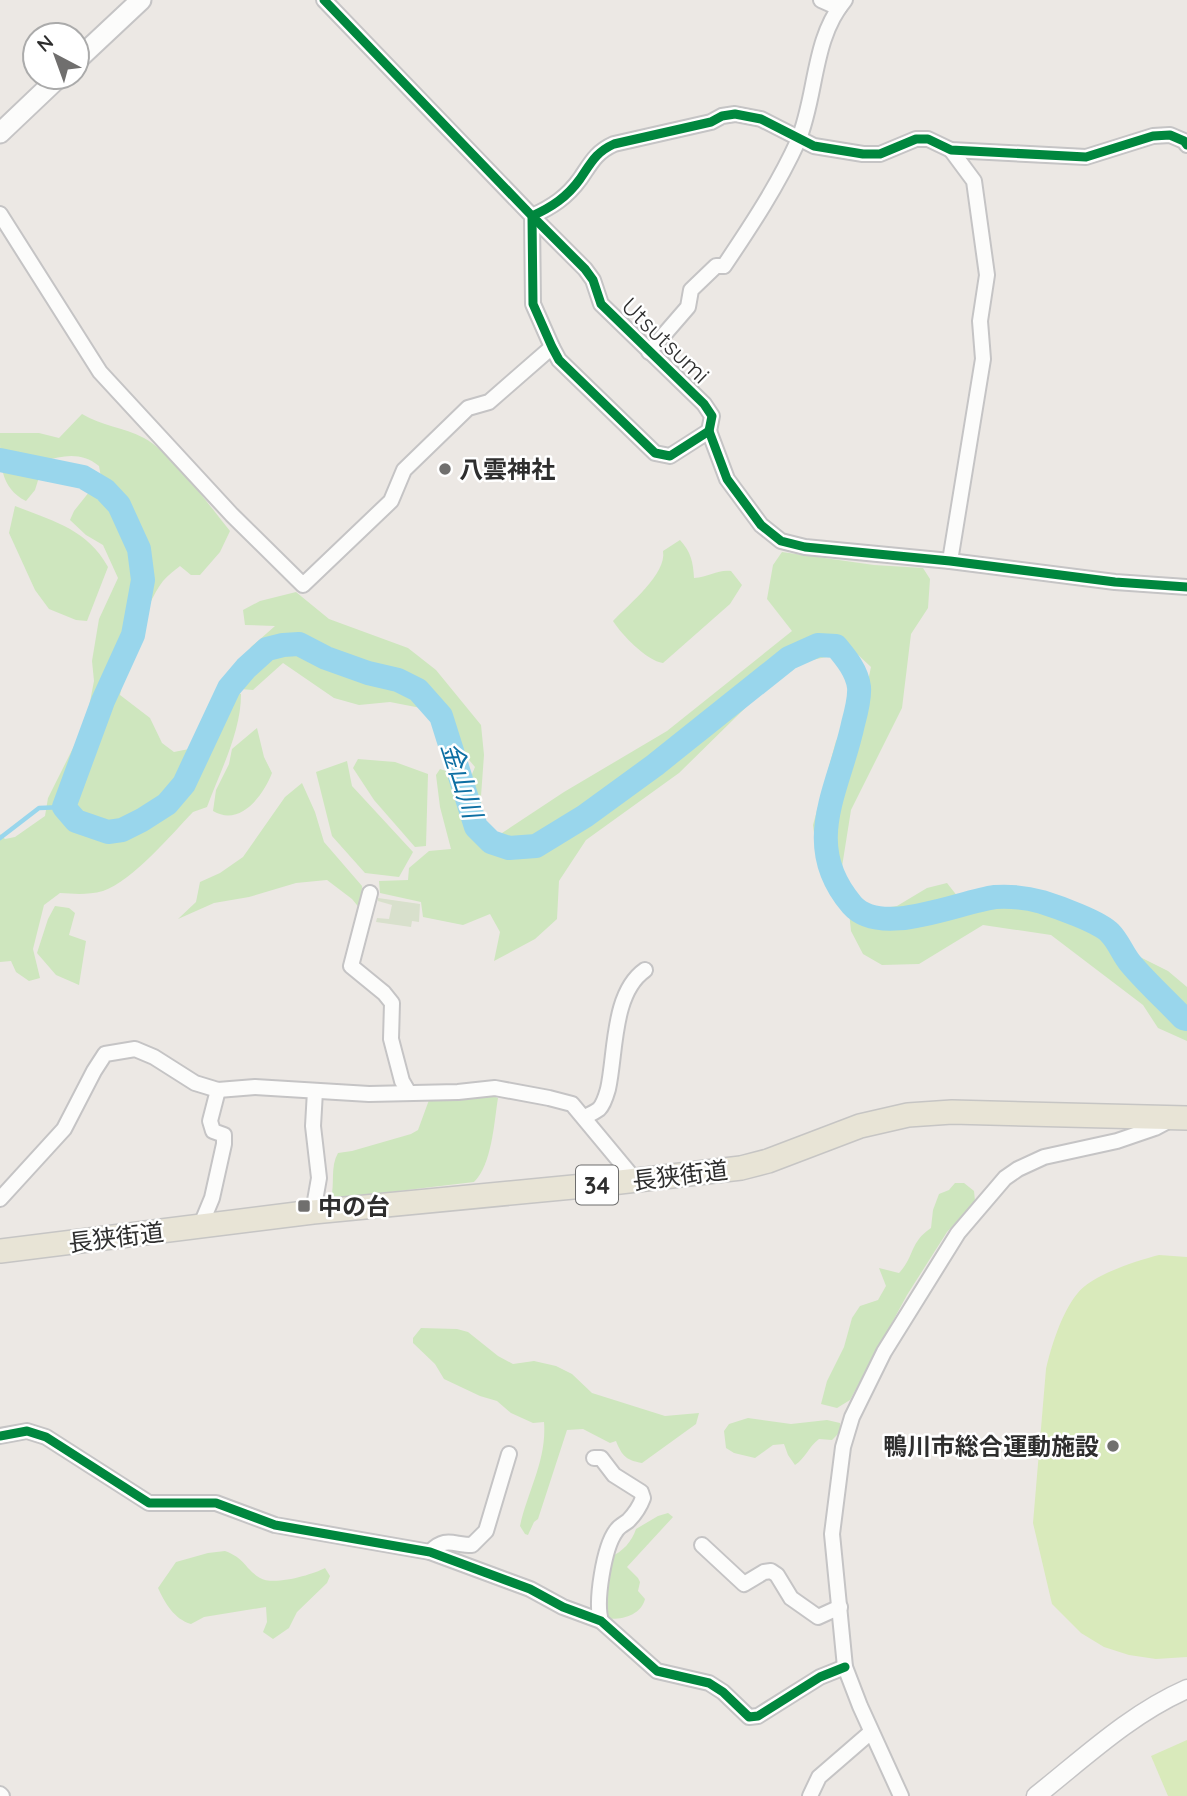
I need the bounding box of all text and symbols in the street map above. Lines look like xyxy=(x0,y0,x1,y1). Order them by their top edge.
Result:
north arrow xyxy=(21,21,91,91)
text: N xyxy=(32,30,58,57)
street label: Utsutsumi xyxy=(616,291,716,389)
place label: 八雲神社 xyxy=(459,454,555,484)
marker: 八雲神社 xyxy=(437,461,453,477)
water label: 金山川 xyxy=(434,738,491,825)
street label: 長狭街道 xyxy=(631,1154,729,1196)
road number: 34 xyxy=(576,1166,618,1204)
place label: 中の台 xyxy=(318,1191,390,1221)
marker: 中の台 xyxy=(296,1198,312,1214)
street label: 長狭街道 xyxy=(67,1216,165,1258)
place label: 鴨川市総合運動施設 xyxy=(883,1431,1099,1461)
marker: 鴨川市総合運動施設 xyxy=(1105,1438,1121,1454)

